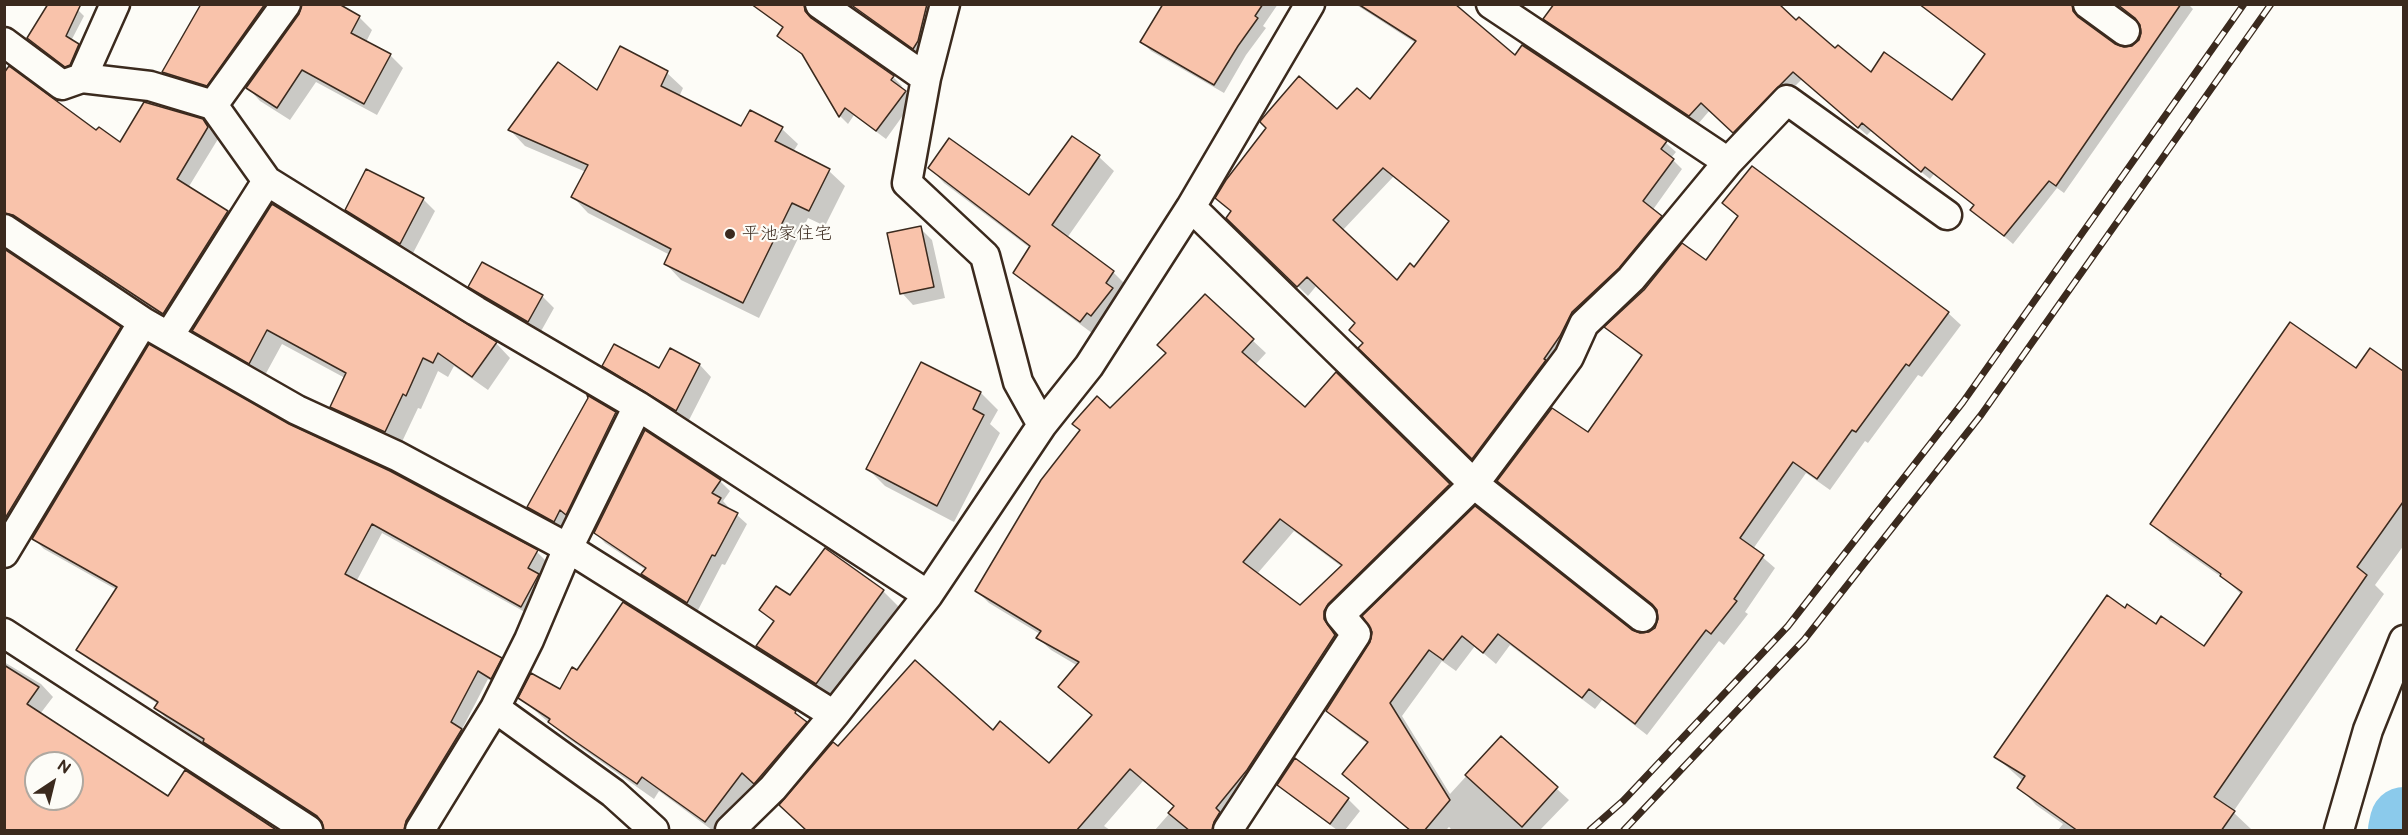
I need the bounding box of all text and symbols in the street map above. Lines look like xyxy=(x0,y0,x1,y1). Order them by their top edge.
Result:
place label: 平池家住宅 xyxy=(742,223,832,245)
marker: 平池家住宅 xyxy=(723,227,737,241)
north arrow xyxy=(24,751,84,811)
text: N xyxy=(53,756,74,779)

